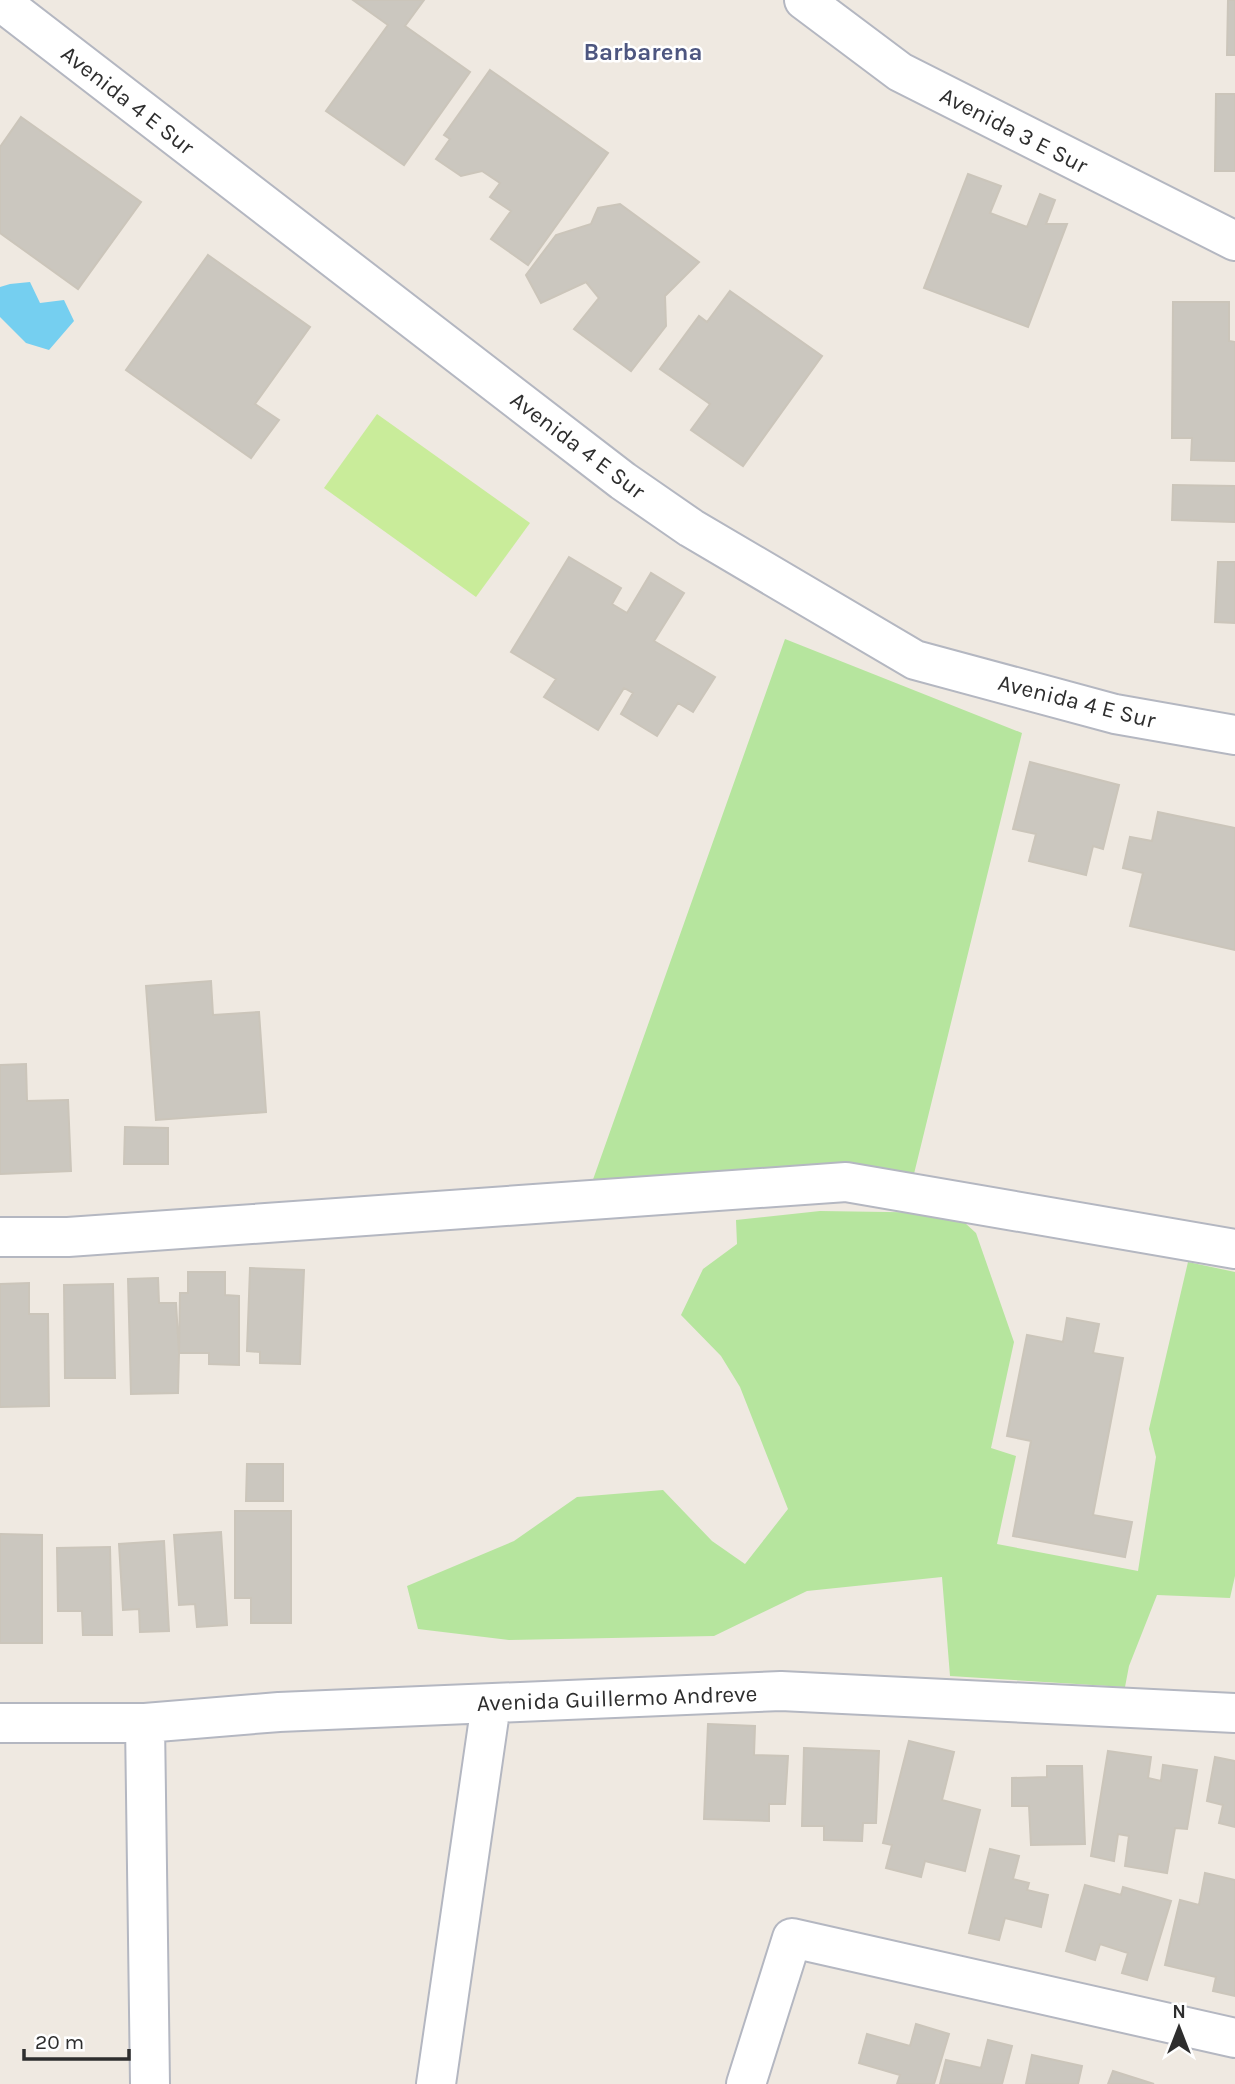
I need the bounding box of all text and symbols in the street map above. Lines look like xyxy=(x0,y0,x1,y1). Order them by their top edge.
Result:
district label: Barbarena xyxy=(584,38,702,66)
street label: Avenida 4 E Sur xyxy=(56,40,200,161)
street label: Avenida 3 E Sur xyxy=(935,82,1093,180)
street label: Avenida 4 E Sur xyxy=(505,386,651,505)
street label: Avenida 4 E Sur xyxy=(995,669,1159,734)
street label: Avenida Guillermo Andreve xyxy=(476,1680,758,1717)
north arrow xyxy=(1144,1993,1214,2063)
text: N xyxy=(1172,2001,1186,2023)
scale bar xyxy=(24,2018,130,2062)
text: 20 m xyxy=(35,2030,84,2054)

